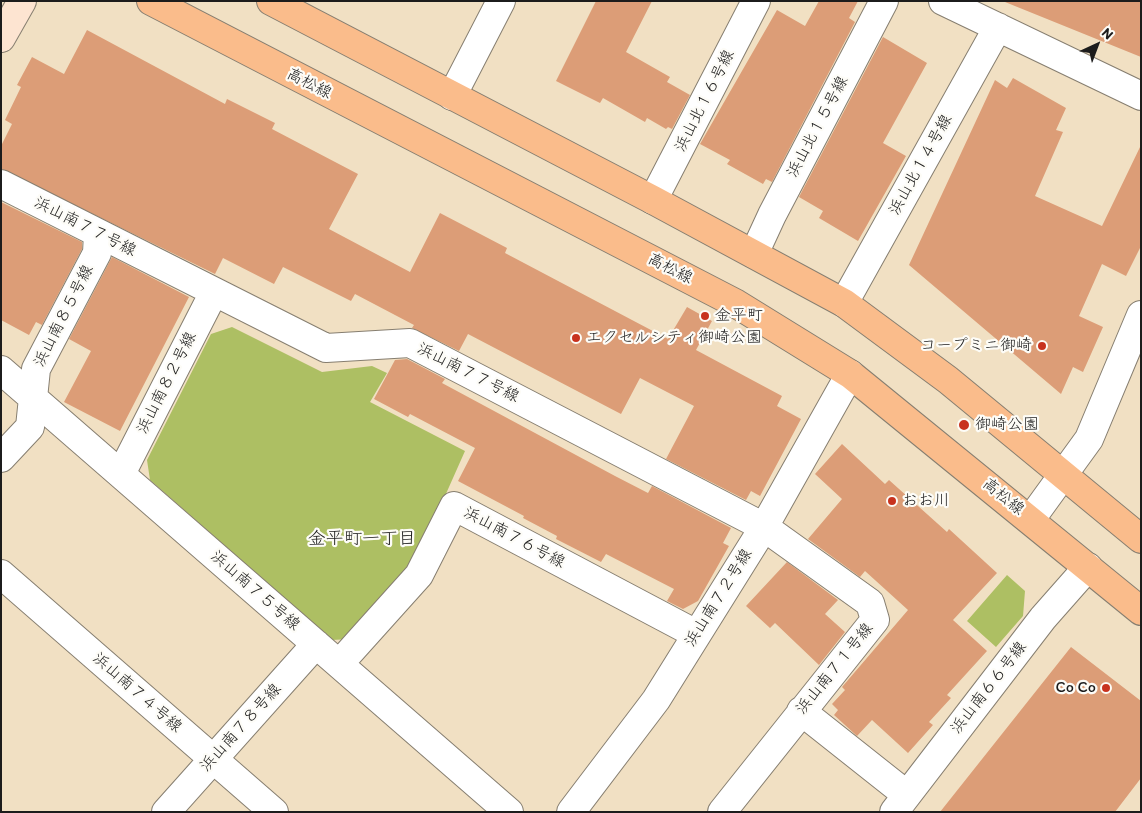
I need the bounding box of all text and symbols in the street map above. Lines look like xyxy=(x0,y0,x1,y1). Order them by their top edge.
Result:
north arrow xyxy=(1072,20,1122,70)
text: N xyxy=(1098,24,1117,43)
street label: 浜山北１６号線 xyxy=(671,47,739,155)
street label: 高松線 xyxy=(283,65,335,103)
street label: 浜山北１５号線 xyxy=(783,73,853,181)
street label: 浜山北１４号線 xyxy=(885,111,957,219)
street label: 浜山南７７号線 xyxy=(31,193,139,261)
street label: 高松線 xyxy=(644,250,696,288)
street label: 浜山南８５号線 xyxy=(30,262,98,370)
place label: 金平町 xyxy=(715,306,763,326)
marker: 金平町 xyxy=(699,310,711,322)
place label: エクセルシティ御崎公園 xyxy=(586,328,762,348)
street label: 浜山南８２号線 xyxy=(133,329,201,437)
marker: エクセルシティ御崎公園 xyxy=(570,332,582,344)
place label: コープミニ御崎 xyxy=(920,336,1032,356)
street label: 浜山南７７号線 xyxy=(414,339,522,407)
marker: コープミニ御崎 xyxy=(1036,340,1048,352)
place label: 御崎公園 xyxy=(975,415,1039,435)
marker: 御崎公園 xyxy=(957,418,971,432)
street label: 高松線 xyxy=(978,474,1028,520)
place label: おお川 xyxy=(902,491,950,511)
marker: おお川 xyxy=(886,495,898,507)
street label: 浜山南７６号線 xyxy=(460,503,568,573)
district label: 金平町一丁目 xyxy=(308,528,416,550)
street label: 浜山南７２号線 xyxy=(681,545,757,651)
street label: 浜山南７５号線 xyxy=(206,547,304,635)
street label: 浜山南７１号線 xyxy=(792,619,878,719)
street label: 浜山南６６号線 xyxy=(947,638,1031,738)
street label: 浜山南７４号線 xyxy=(88,649,186,737)
place label: Co Co xyxy=(1055,678,1096,698)
street label: 浜山南７８号線 xyxy=(196,680,286,776)
marker: Co Co xyxy=(1100,682,1112,694)

